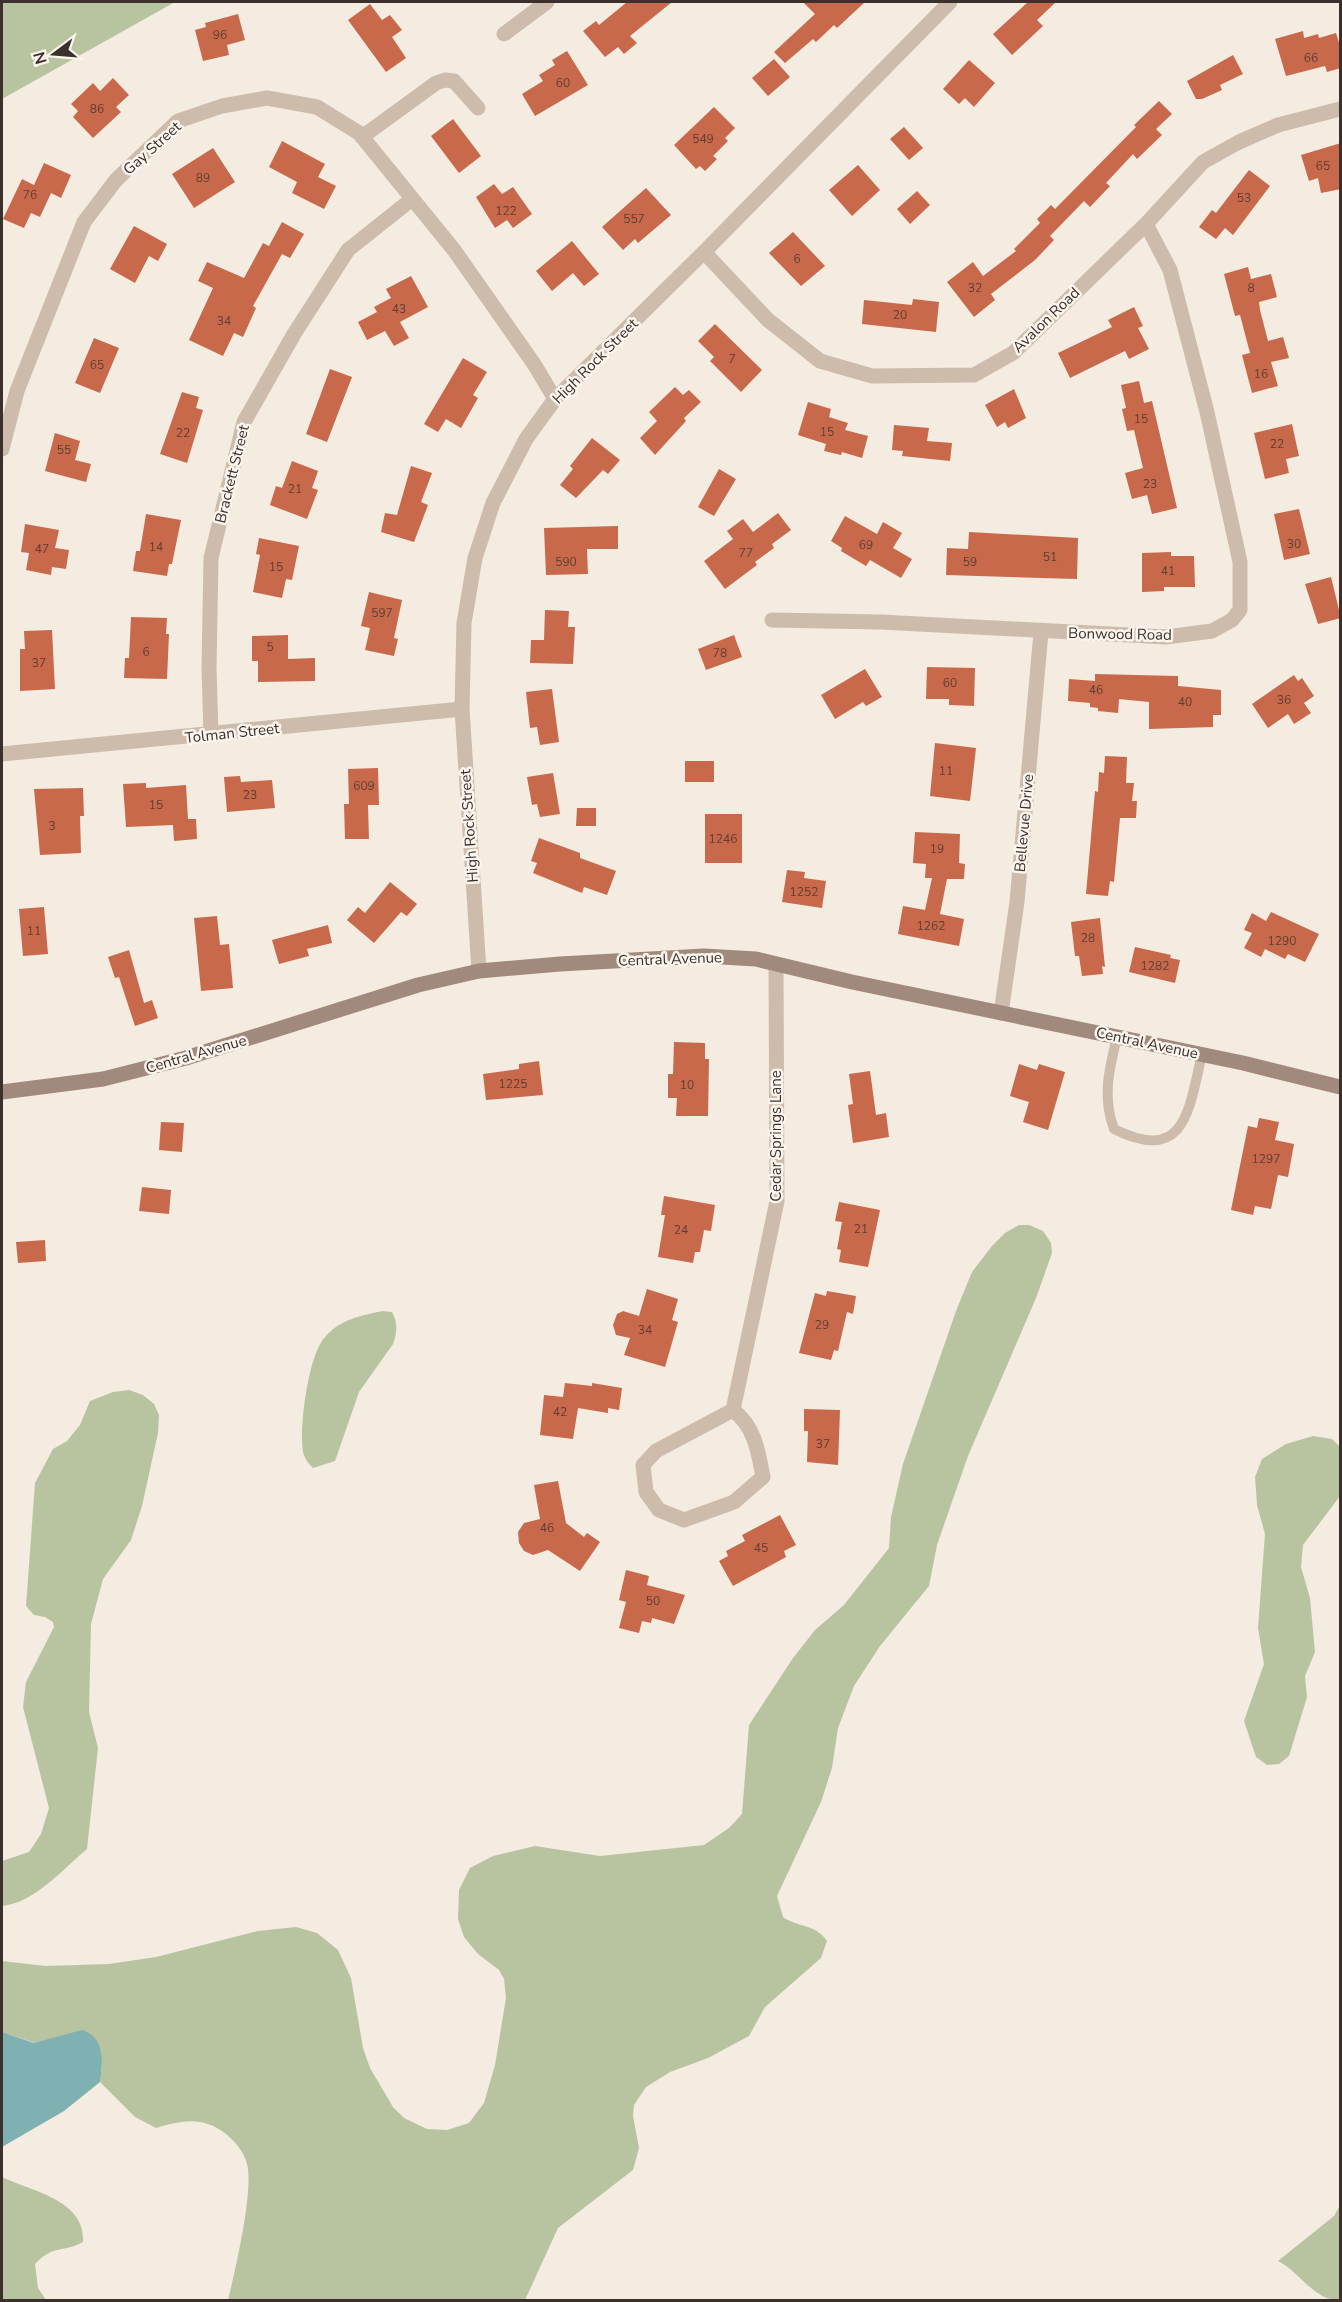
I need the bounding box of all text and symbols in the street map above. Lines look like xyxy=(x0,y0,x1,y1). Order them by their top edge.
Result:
north arrow xyxy=(24,24,84,84)
house number: 96 xyxy=(213,27,227,43)
text: N xyxy=(28,49,53,67)
house number: 66 xyxy=(1304,50,1318,66)
house number: 60 xyxy=(556,75,570,91)
house number: 86 xyxy=(90,101,104,117)
street label: Gay Street xyxy=(119,116,186,179)
house number: 549 xyxy=(692,131,714,147)
house number: 65 xyxy=(1316,158,1330,174)
house number: 89 xyxy=(196,170,210,186)
house number: 76 xyxy=(23,187,37,203)
house number: 53 xyxy=(1237,190,1251,206)
house number: 122 xyxy=(495,203,517,219)
house number: 557 xyxy=(623,211,645,227)
house number: 6 xyxy=(793,251,801,267)
house number: 32 xyxy=(968,280,982,296)
house number: 8 xyxy=(1247,280,1255,296)
street label: Avalon Road xyxy=(1008,283,1084,357)
house number: 43 xyxy=(392,301,406,317)
house number: 20 xyxy=(893,307,907,323)
house number: 34 xyxy=(217,313,231,329)
street label: High Rock Street xyxy=(548,313,643,408)
house number: 7 xyxy=(728,351,736,367)
house number: 65 xyxy=(90,357,104,373)
house number: 16 xyxy=(1254,366,1268,382)
house number: 15 xyxy=(1134,411,1148,427)
street label: Brackett Street xyxy=(210,422,254,525)
house number: 15 xyxy=(820,424,834,440)
house number: 22 xyxy=(176,425,190,441)
house number: 22 xyxy=(1270,436,1284,452)
house number: 55 xyxy=(57,442,71,458)
house number: 23 xyxy=(1143,476,1157,492)
house number: 21 xyxy=(288,481,302,497)
house number: 30 xyxy=(1287,536,1301,552)
house number: 69 xyxy=(859,537,873,553)
house number: 14 xyxy=(149,539,163,555)
house number: 47 xyxy=(35,541,49,557)
house number: 77 xyxy=(739,545,753,561)
house number: 51 xyxy=(1043,549,1057,565)
house number: 590 xyxy=(555,554,577,570)
house number: 59 xyxy=(963,554,977,570)
house number: 15 xyxy=(269,559,283,575)
house number: 41 xyxy=(1161,563,1175,579)
house number: 597 xyxy=(371,605,393,621)
street label: Bonwood Road xyxy=(1068,623,1172,645)
house number: 5 xyxy=(266,639,274,655)
house number: 6 xyxy=(142,644,150,660)
house number: 78 xyxy=(713,645,727,661)
house number: 37 xyxy=(32,655,46,671)
house number: 60 xyxy=(943,675,957,691)
house number: 46 xyxy=(1089,682,1103,698)
house number: 36 xyxy=(1277,692,1291,708)
house number: 40 xyxy=(1178,694,1192,710)
street label: Tolman Street xyxy=(184,718,281,748)
house number: 11 xyxy=(939,763,953,779)
street label: High Rock Street xyxy=(455,768,483,883)
street label: Bellevue Drive xyxy=(1010,773,1038,873)
house number: 609 xyxy=(353,778,375,794)
house number: 23 xyxy=(243,787,257,803)
house number: 15 xyxy=(149,797,163,813)
house number: 3 xyxy=(48,818,56,834)
house number: 1246 xyxy=(709,831,737,847)
house number: 19 xyxy=(930,841,944,857)
house number: 1252 xyxy=(790,884,818,900)
house number: 1262 xyxy=(917,918,945,934)
house number: 11 xyxy=(27,923,41,939)
house number: 28 xyxy=(1081,930,1095,946)
house number: 1290 xyxy=(1268,933,1296,949)
street label: Central Avenue xyxy=(618,947,722,971)
house number: 1282 xyxy=(1141,958,1169,974)
street label: Central Avenue xyxy=(1094,1022,1200,1064)
street label: Central Avenue xyxy=(143,1030,249,1078)
street label: Cedar Springs Lane xyxy=(766,1070,786,1202)
house number: 1225 xyxy=(499,1076,527,1092)
house number: 10 xyxy=(680,1077,694,1093)
house number: 1297 xyxy=(1252,1151,1280,1167)
house number: 21 xyxy=(854,1221,868,1237)
house number: 24 xyxy=(674,1222,688,1238)
house number: 29 xyxy=(815,1317,829,1333)
house number: 34 xyxy=(638,1322,652,1338)
house number: 42 xyxy=(553,1404,567,1420)
house number: 37 xyxy=(816,1436,830,1452)
house number: 46 xyxy=(540,1520,554,1536)
house number: 45 xyxy=(754,1540,768,1556)
house number: 50 xyxy=(646,1593,660,1609)

